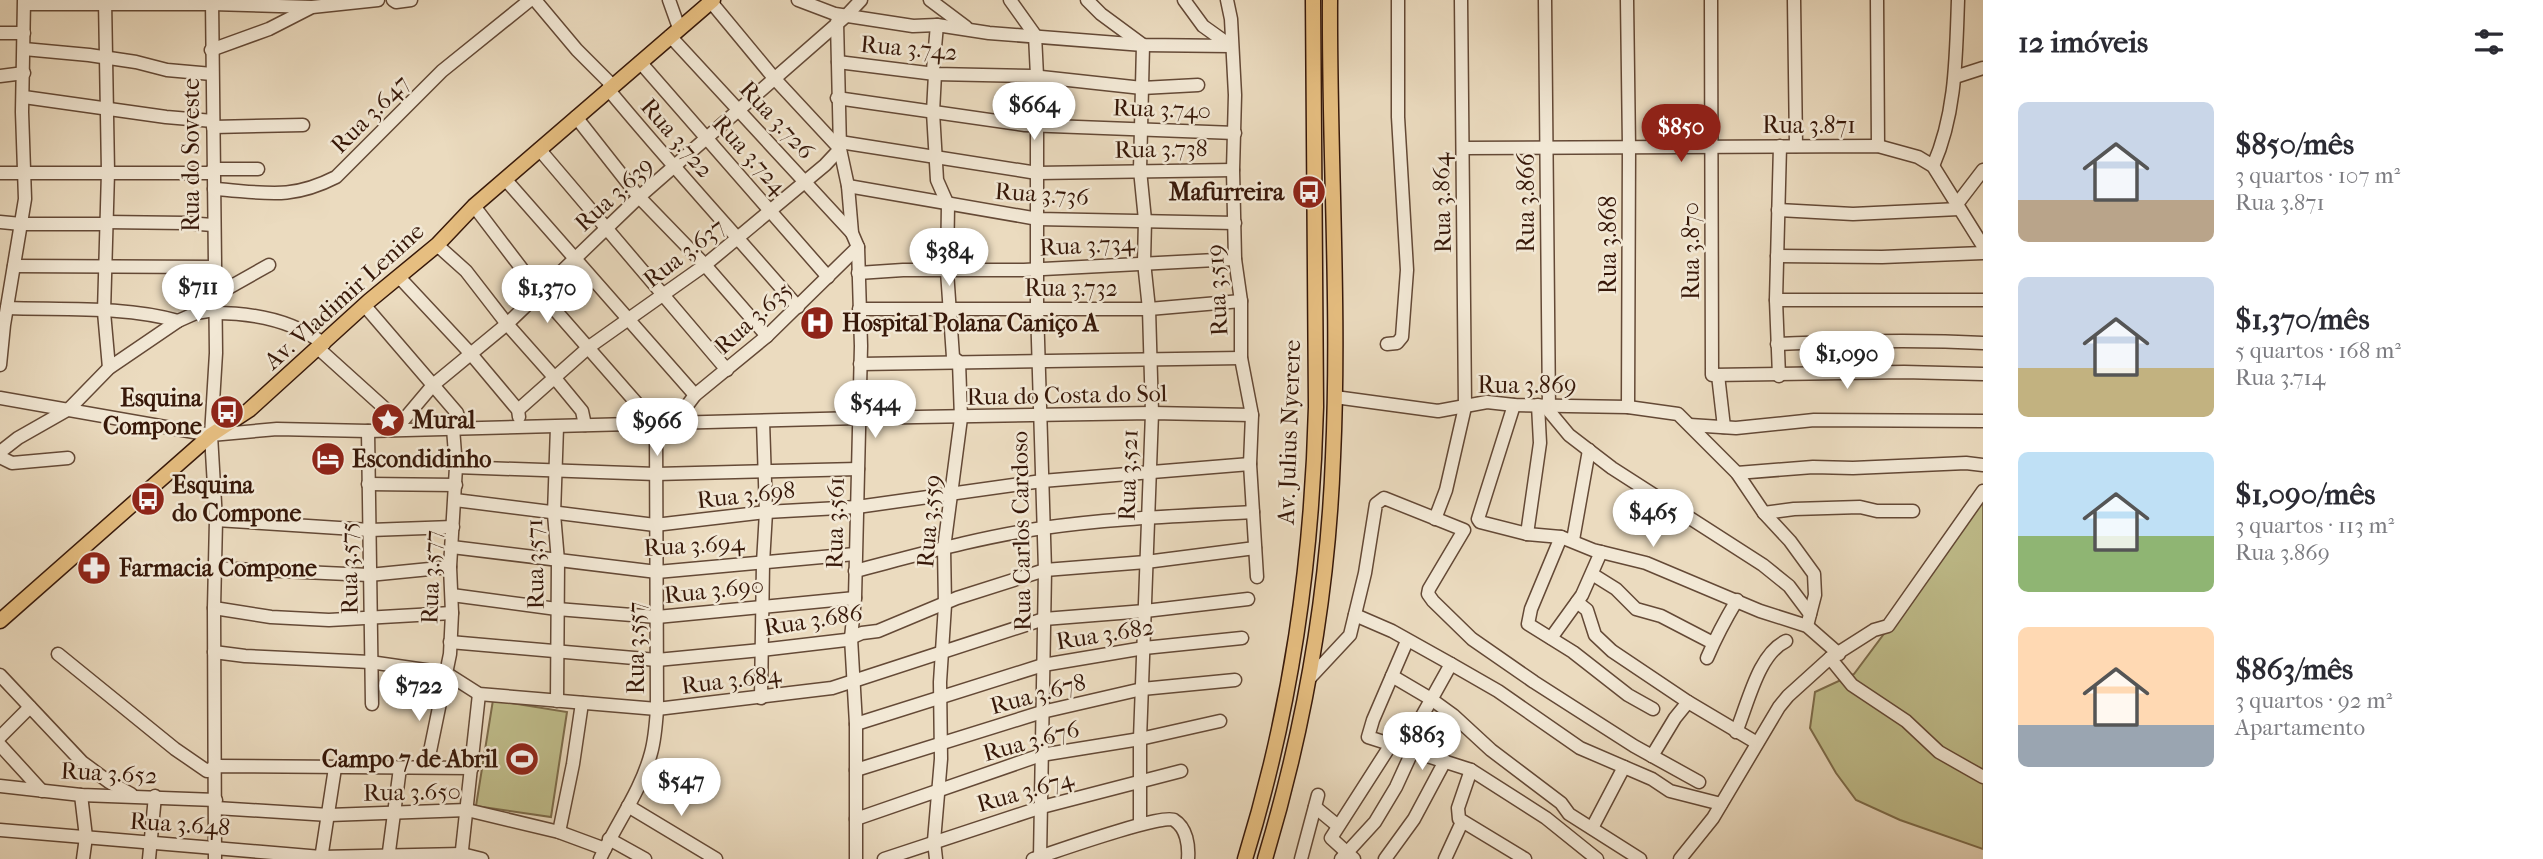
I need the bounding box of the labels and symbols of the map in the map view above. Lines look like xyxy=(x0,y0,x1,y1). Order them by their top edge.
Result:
street label: Rua 3.742 xyxy=(859,30,959,66)
street label: Rua 3.647 xyxy=(325,69,415,159)
street label: Rua 3.726 xyxy=(734,75,821,166)
street label: Rua do Soveste xyxy=(177,78,205,232)
pin: $664 xyxy=(993,82,1075,142)
street label: Rua 3.722 xyxy=(635,93,719,183)
street label: Rua 3.740 xyxy=(1112,93,1212,125)
pin: $850 xyxy=(1640,104,1722,164)
street label: Rua 3.724 xyxy=(707,109,794,201)
street label: Rua 3.871 xyxy=(1762,111,1856,139)
street label: Rua 3.738 xyxy=(1114,134,1208,164)
street label: Rua 3.639 xyxy=(569,151,659,237)
street label: Rua 3.864 xyxy=(1427,152,1457,253)
street label: Rua 3.866 xyxy=(1512,152,1540,253)
bus stop icon: Mafurreira xyxy=(1290,173,1328,211)
street label: Rua 3.736 xyxy=(994,177,1091,211)
place label: Mafurreira xyxy=(1169,178,1285,206)
street label: Rua 3.868 xyxy=(1594,196,1622,294)
street label: Rua 3.870 xyxy=(1677,202,1705,300)
street label: Rua 3.637 xyxy=(638,212,730,294)
street label: Av. Vladimir Lenine xyxy=(258,217,430,376)
street label: Rua 3.734 xyxy=(1039,228,1136,261)
pin: $384 xyxy=(908,229,990,288)
street label: Rua 3.519 xyxy=(1201,243,1233,337)
pin: $711 xyxy=(157,264,239,324)
pin: $1,370 xyxy=(490,266,604,325)
street label: Rua 3.732 xyxy=(1024,274,1118,302)
street label: Rua 3.635 xyxy=(709,276,797,360)
hospital icon: Hospital Polana Caniço A xyxy=(798,304,836,342)
place label: Hospital Polana Caniço A xyxy=(842,309,1100,338)
pin: $1,090 xyxy=(1790,332,1904,391)
street label: Av. Julius Nyerere xyxy=(1272,339,1306,526)
street label: Rua 3.869 xyxy=(1478,371,1576,399)
street label: Rua do Costa do Sol xyxy=(966,379,1168,411)
pin: $544 xyxy=(834,380,916,440)
place label: Esquina Compone xyxy=(103,384,203,440)
bus stop icon: Esquina Compone xyxy=(208,393,246,431)
pin: $966 xyxy=(616,398,698,458)
place icon: Mural xyxy=(369,401,407,439)
place label: Mural xyxy=(412,406,476,434)
street label: Rua 3.521 xyxy=(1112,429,1144,521)
street label: Rua Carlos Cardoso xyxy=(1005,431,1037,631)
hotel icon: Escondidinho xyxy=(309,440,347,478)
place label: Escondidinho xyxy=(352,445,492,473)
place label: Esquina do Compone xyxy=(172,471,301,527)
street label: Rua 3.559 xyxy=(911,473,947,569)
street label: Rua 3.698 xyxy=(695,476,797,514)
street label: Rua 3.561 xyxy=(820,477,850,569)
bus stop icon: Esquina do Compone xyxy=(129,480,167,518)
pin: $465 xyxy=(1612,490,1694,549)
street label: Rua 3.571 xyxy=(520,518,550,610)
street label: Rua 3.575 xyxy=(334,521,364,615)
street label: Rua 3.694 xyxy=(643,528,746,562)
street label: Rua 3.577 xyxy=(415,530,447,624)
pharmacy icon: Farmacia Compone xyxy=(75,549,113,587)
place label: Farmacia Compone xyxy=(118,554,317,582)
street label: Rua 3.690 xyxy=(663,571,765,609)
street label: Rua 3.686 xyxy=(762,598,865,642)
street label: Rua 3.557 xyxy=(622,602,650,694)
street label: Rua 3.682 xyxy=(1054,612,1156,656)
street label: Rua 3.684 xyxy=(679,660,783,700)
pin: $722 xyxy=(378,664,460,723)
street label: Rua 3.678 xyxy=(987,668,1089,720)
pin: $863 xyxy=(1381,712,1463,772)
street label: Rua 3.676 xyxy=(980,714,1083,767)
sports icon: Campo 7 de Abril xyxy=(503,740,541,778)
place label: Campo 7 de Abril xyxy=(322,745,498,773)
street label: Rua 3.652 xyxy=(60,756,158,790)
pin: $547 xyxy=(640,758,722,818)
street label: Rua 3.674 xyxy=(973,764,1077,818)
street label: Rua 3.650 xyxy=(363,777,461,807)
street label: Rua 3.648 xyxy=(129,807,231,841)

